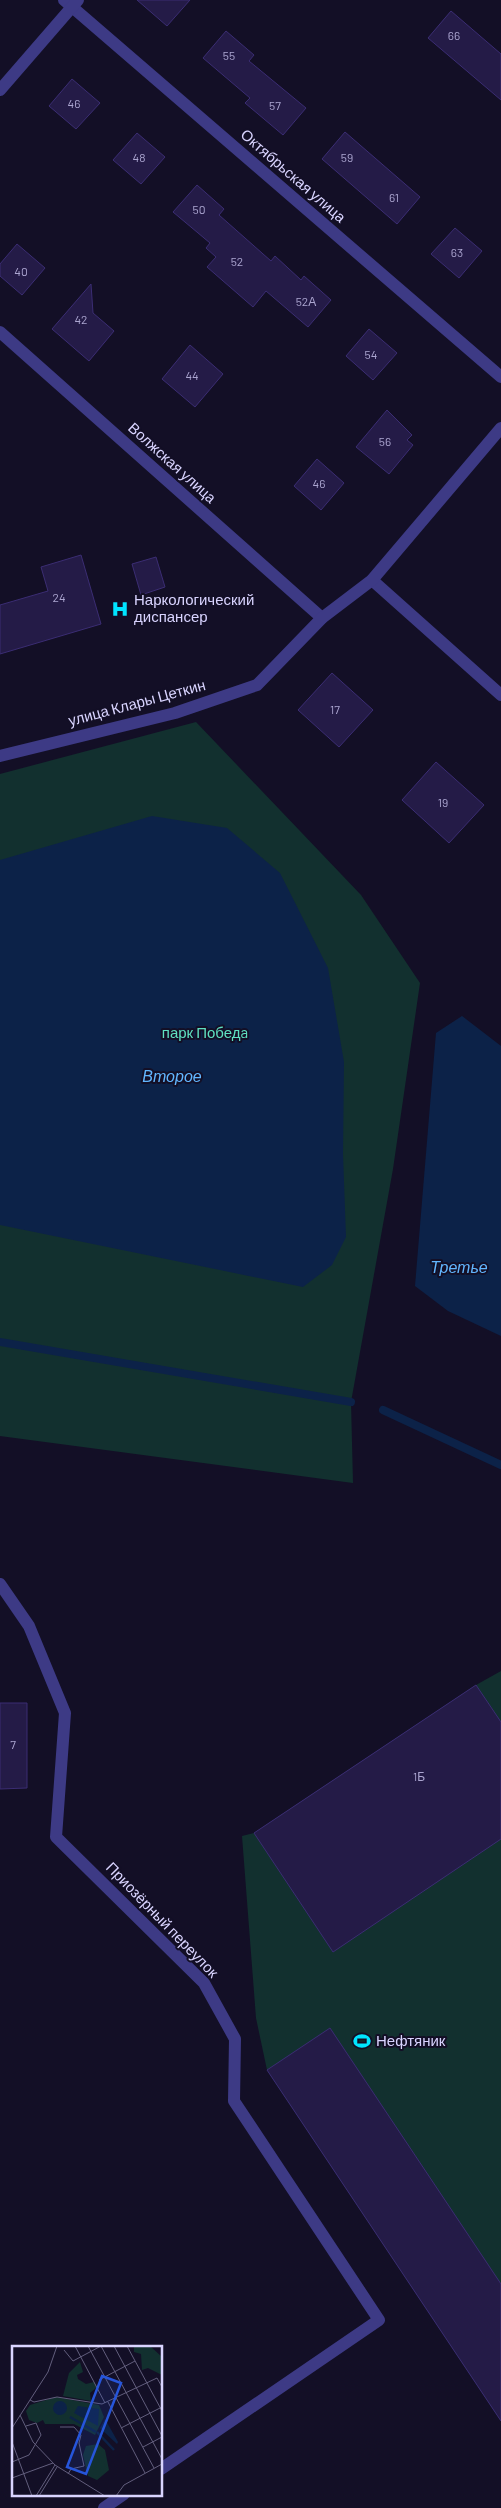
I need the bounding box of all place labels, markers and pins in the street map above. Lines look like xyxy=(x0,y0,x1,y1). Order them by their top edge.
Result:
place label: Наркологический диспансер xyxy=(134,590,254,625)
hospital icon: Наркологический диспансер xyxy=(110,599,130,619)
sports icon: Нефтяник xyxy=(352,2031,372,2051)
place label: Нефтяник xyxy=(376,2031,446,2049)

